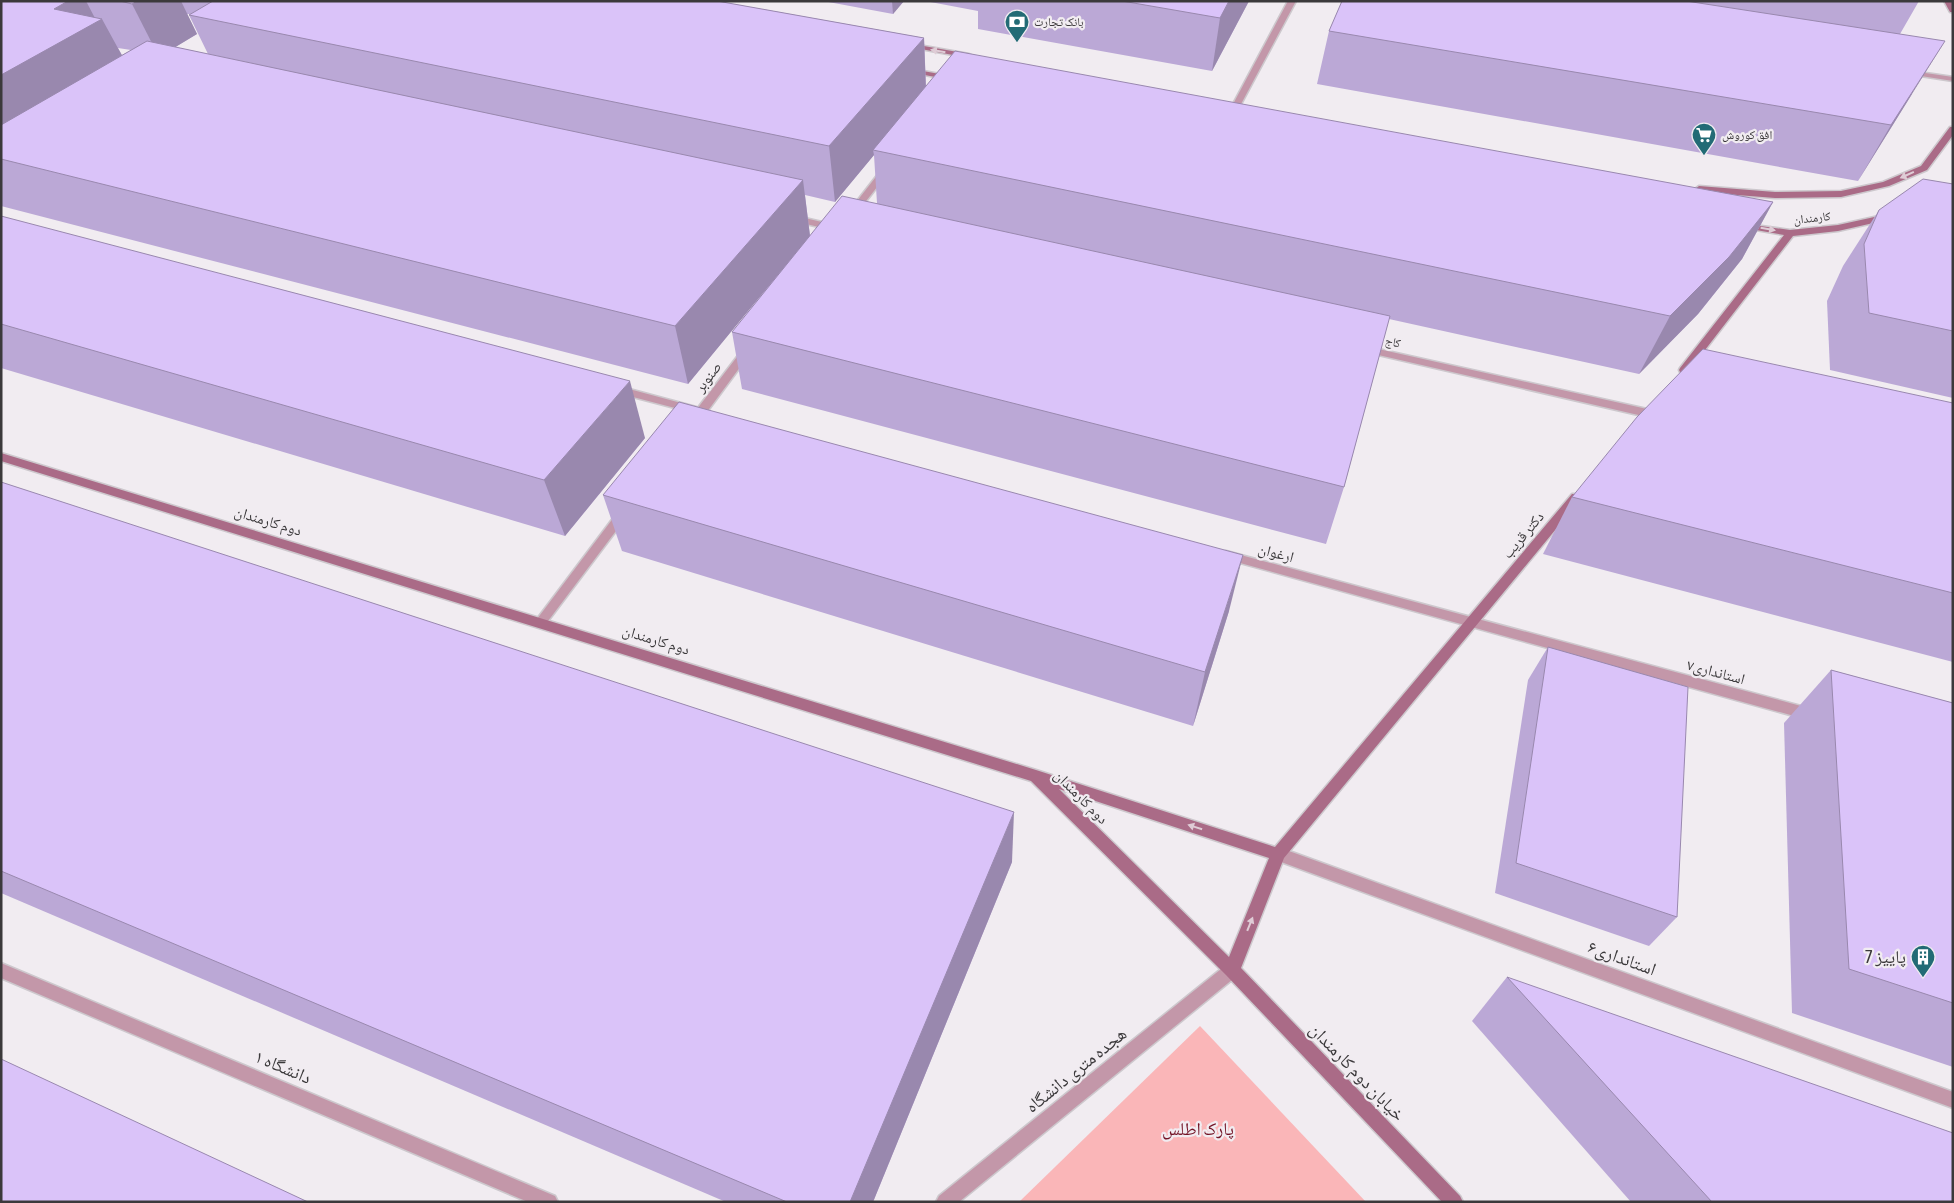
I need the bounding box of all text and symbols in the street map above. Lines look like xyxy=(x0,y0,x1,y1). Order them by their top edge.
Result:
bank icon: بانک تجارت xyxy=(1004,9,1030,43)
place label: بانک تجارت xyxy=(1034,15,1084,29)
one-way arrow xyxy=(930,46,946,54)
supermarket icon: افق کوروش xyxy=(1691,122,1717,156)
place label: افق کوروش xyxy=(1722,128,1772,142)
one-way arrow xyxy=(1900,171,1914,179)
street label: کارمندان xyxy=(1793,209,1831,227)
one-way arrow xyxy=(1761,226,1777,234)
street label: کاج xyxy=(1384,333,1402,351)
street label: صنوبر xyxy=(690,358,725,397)
street label: دوم کارمندان xyxy=(232,502,304,541)
street label: دکتر قریب xyxy=(1498,508,1548,562)
street label: ارغوان xyxy=(1256,540,1296,567)
street label: دوم کارمندان xyxy=(620,621,692,660)
street label: استانداری۷ xyxy=(1685,656,1747,689)
street label: دوم کارمندان xyxy=(1049,766,1112,829)
one-way arrow xyxy=(1187,823,1202,831)
one-way arrow xyxy=(1247,917,1254,932)
street label: استانداری۶ xyxy=(1585,936,1659,980)
building icon: پاییز 7 xyxy=(1910,944,1936,978)
place label: پاییز 7 xyxy=(1864,946,1906,968)
street label: خیابان دوم کارمندان xyxy=(1304,1018,1409,1126)
street label: هجده متری دانشگاه xyxy=(1021,1022,1131,1118)
street label: دانشگاه ۱ xyxy=(252,1045,315,1088)
park label: پارک اطلس xyxy=(1162,1118,1234,1140)

